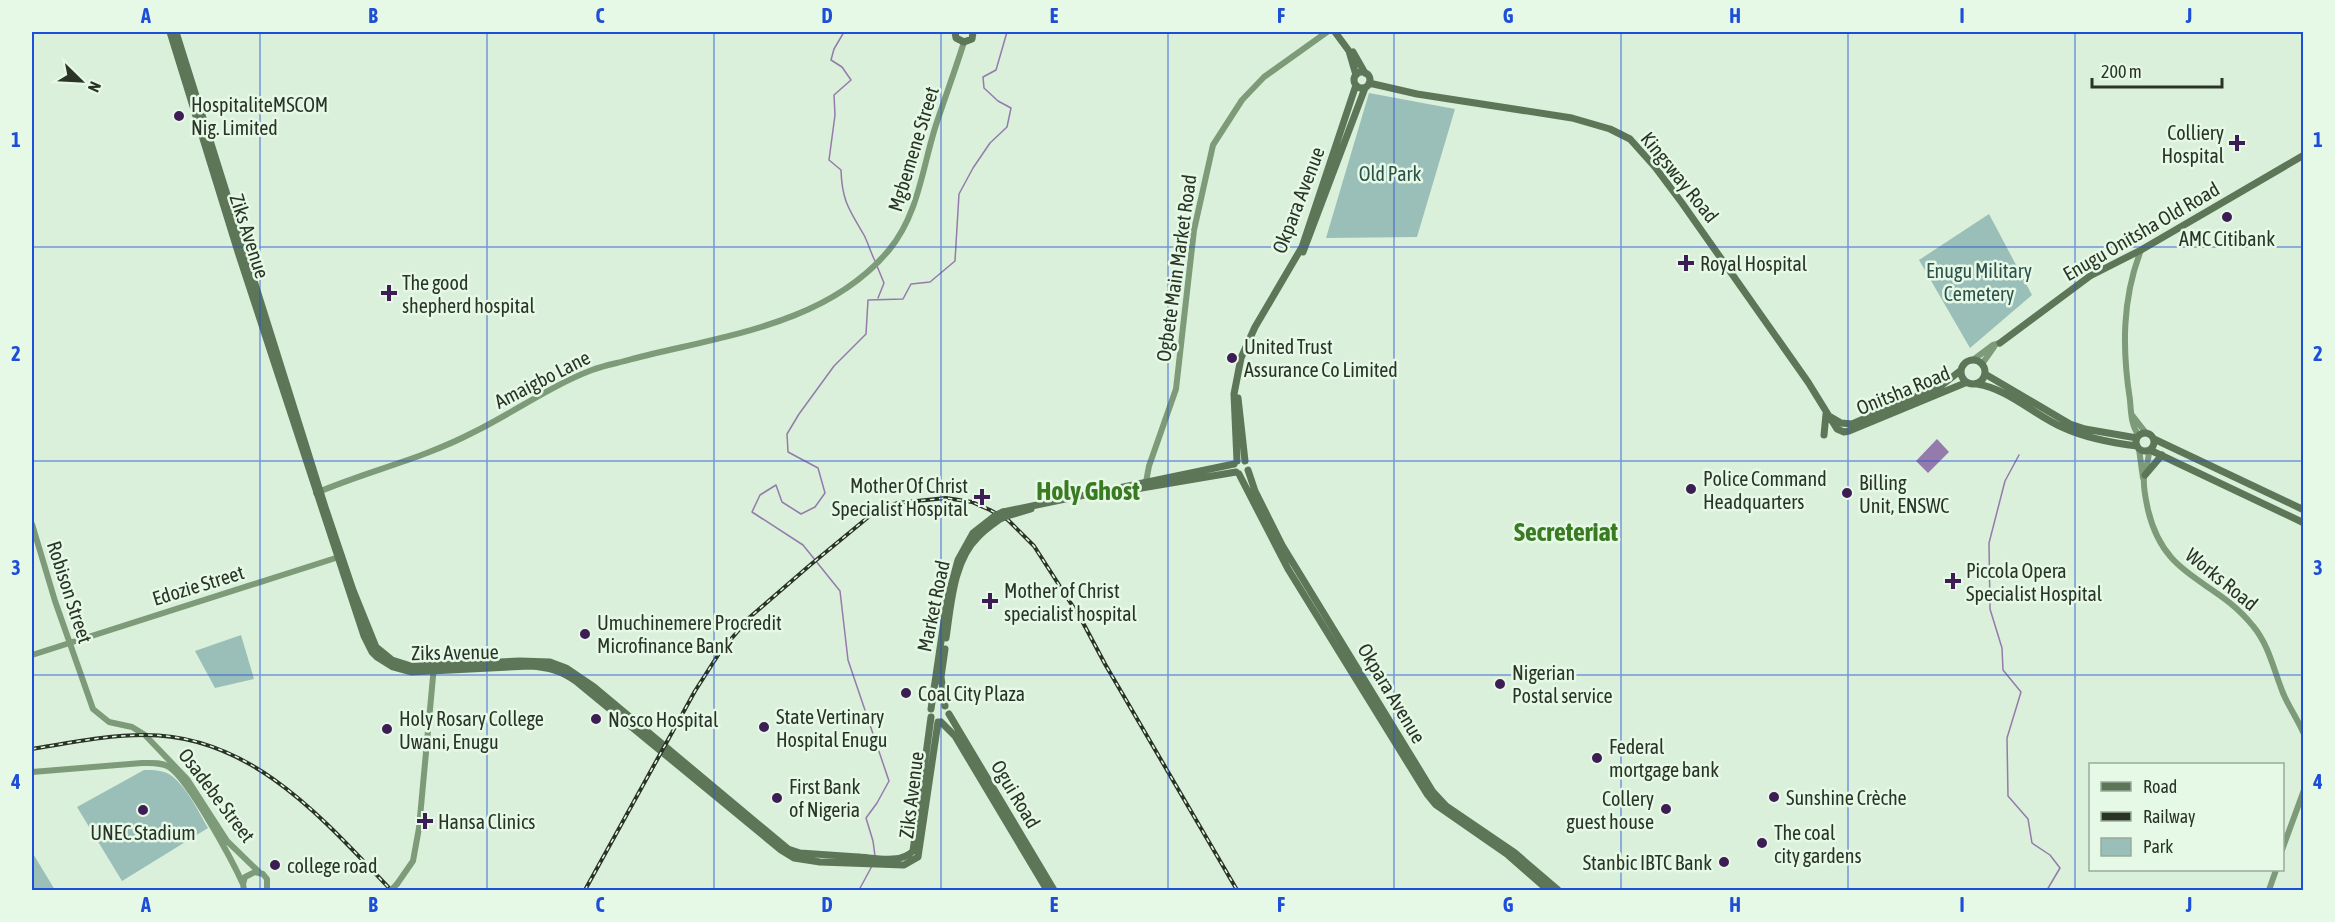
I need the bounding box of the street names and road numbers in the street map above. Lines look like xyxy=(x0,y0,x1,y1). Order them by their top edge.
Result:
street label: Mgbemene Street xyxy=(883,84,943,214)
street label: Kingsway Road xyxy=(1636,127,1724,227)
street label: Okpara Avenue xyxy=(1267,144,1329,256)
street label: Ogbete Main Market Road xyxy=(1151,173,1201,363)
street label: Enugu Onitsha Old Road xyxy=(2059,177,2223,285)
street label: Ziks Avenue xyxy=(226,191,274,281)
street label: Amaigbo Lane xyxy=(490,345,594,413)
street label: Onitsha Road xyxy=(1853,361,1953,419)
street label: Robison Street xyxy=(43,538,97,646)
street label: Works Road xyxy=(2181,543,2263,615)
street label: Market Road xyxy=(912,558,954,654)
street label: Edozie Street xyxy=(149,560,247,610)
street label: Okpara Avenue xyxy=(1353,639,1431,747)
street label: Ziks Avenue xyxy=(411,640,499,664)
street label: Osadebe Street xyxy=(174,743,260,847)
street label: Ziks Avenue xyxy=(894,750,928,840)
street label: Ogui Road xyxy=(987,756,1045,832)

